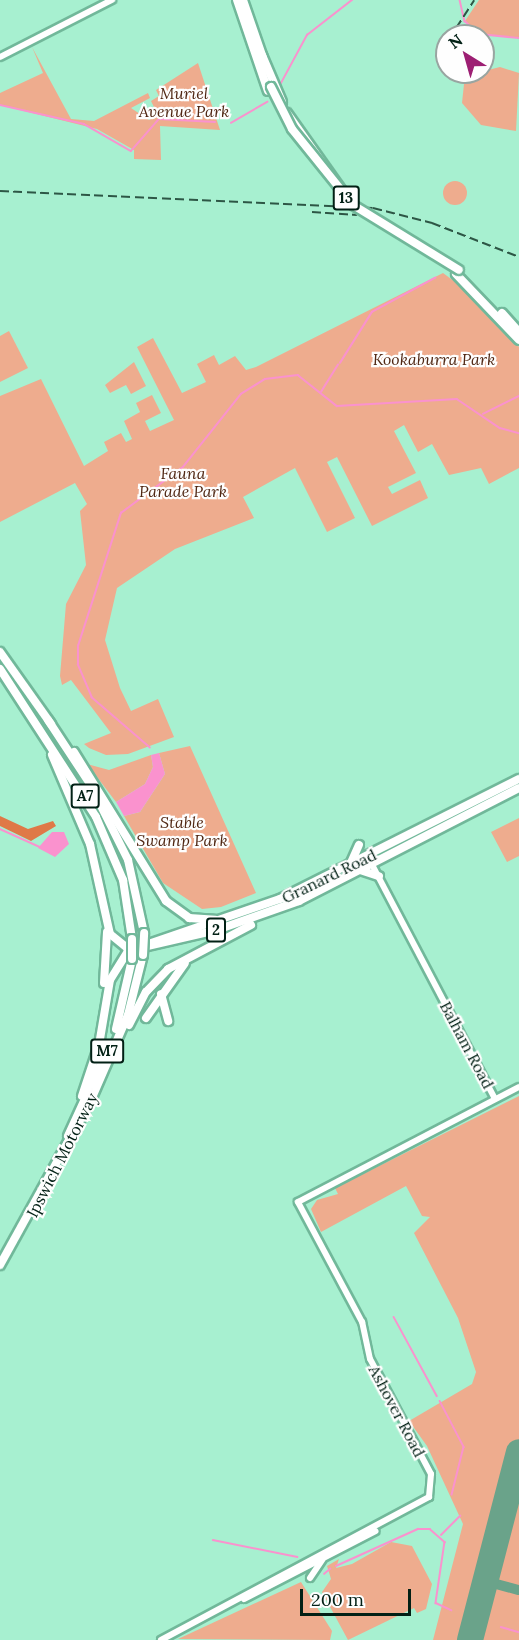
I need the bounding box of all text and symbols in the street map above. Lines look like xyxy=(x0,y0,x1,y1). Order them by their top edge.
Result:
north arrow xyxy=(435,24,495,84)
text: N xyxy=(444,30,466,53)
park label: Muriel Avenue Park xyxy=(139,83,229,121)
road number: 13 xyxy=(332,186,360,210)
park label: Kookaburra Park xyxy=(373,349,495,369)
park label: Fauna Parade Park xyxy=(139,463,227,501)
road number: A7 xyxy=(70,784,100,808)
park label: Stable Swamp Park xyxy=(136,812,228,850)
street label: Granard Road xyxy=(279,845,379,907)
road number: 2 xyxy=(206,918,226,942)
street label: Balham Road xyxy=(436,998,498,1092)
road number: M7 xyxy=(89,1039,125,1063)
street label: Ipswich Motorway xyxy=(22,1089,102,1221)
street label: Ashover Road xyxy=(365,1362,429,1460)
scale bar xyxy=(303,1577,414,1615)
text: 200 m xyxy=(311,1588,364,1611)

